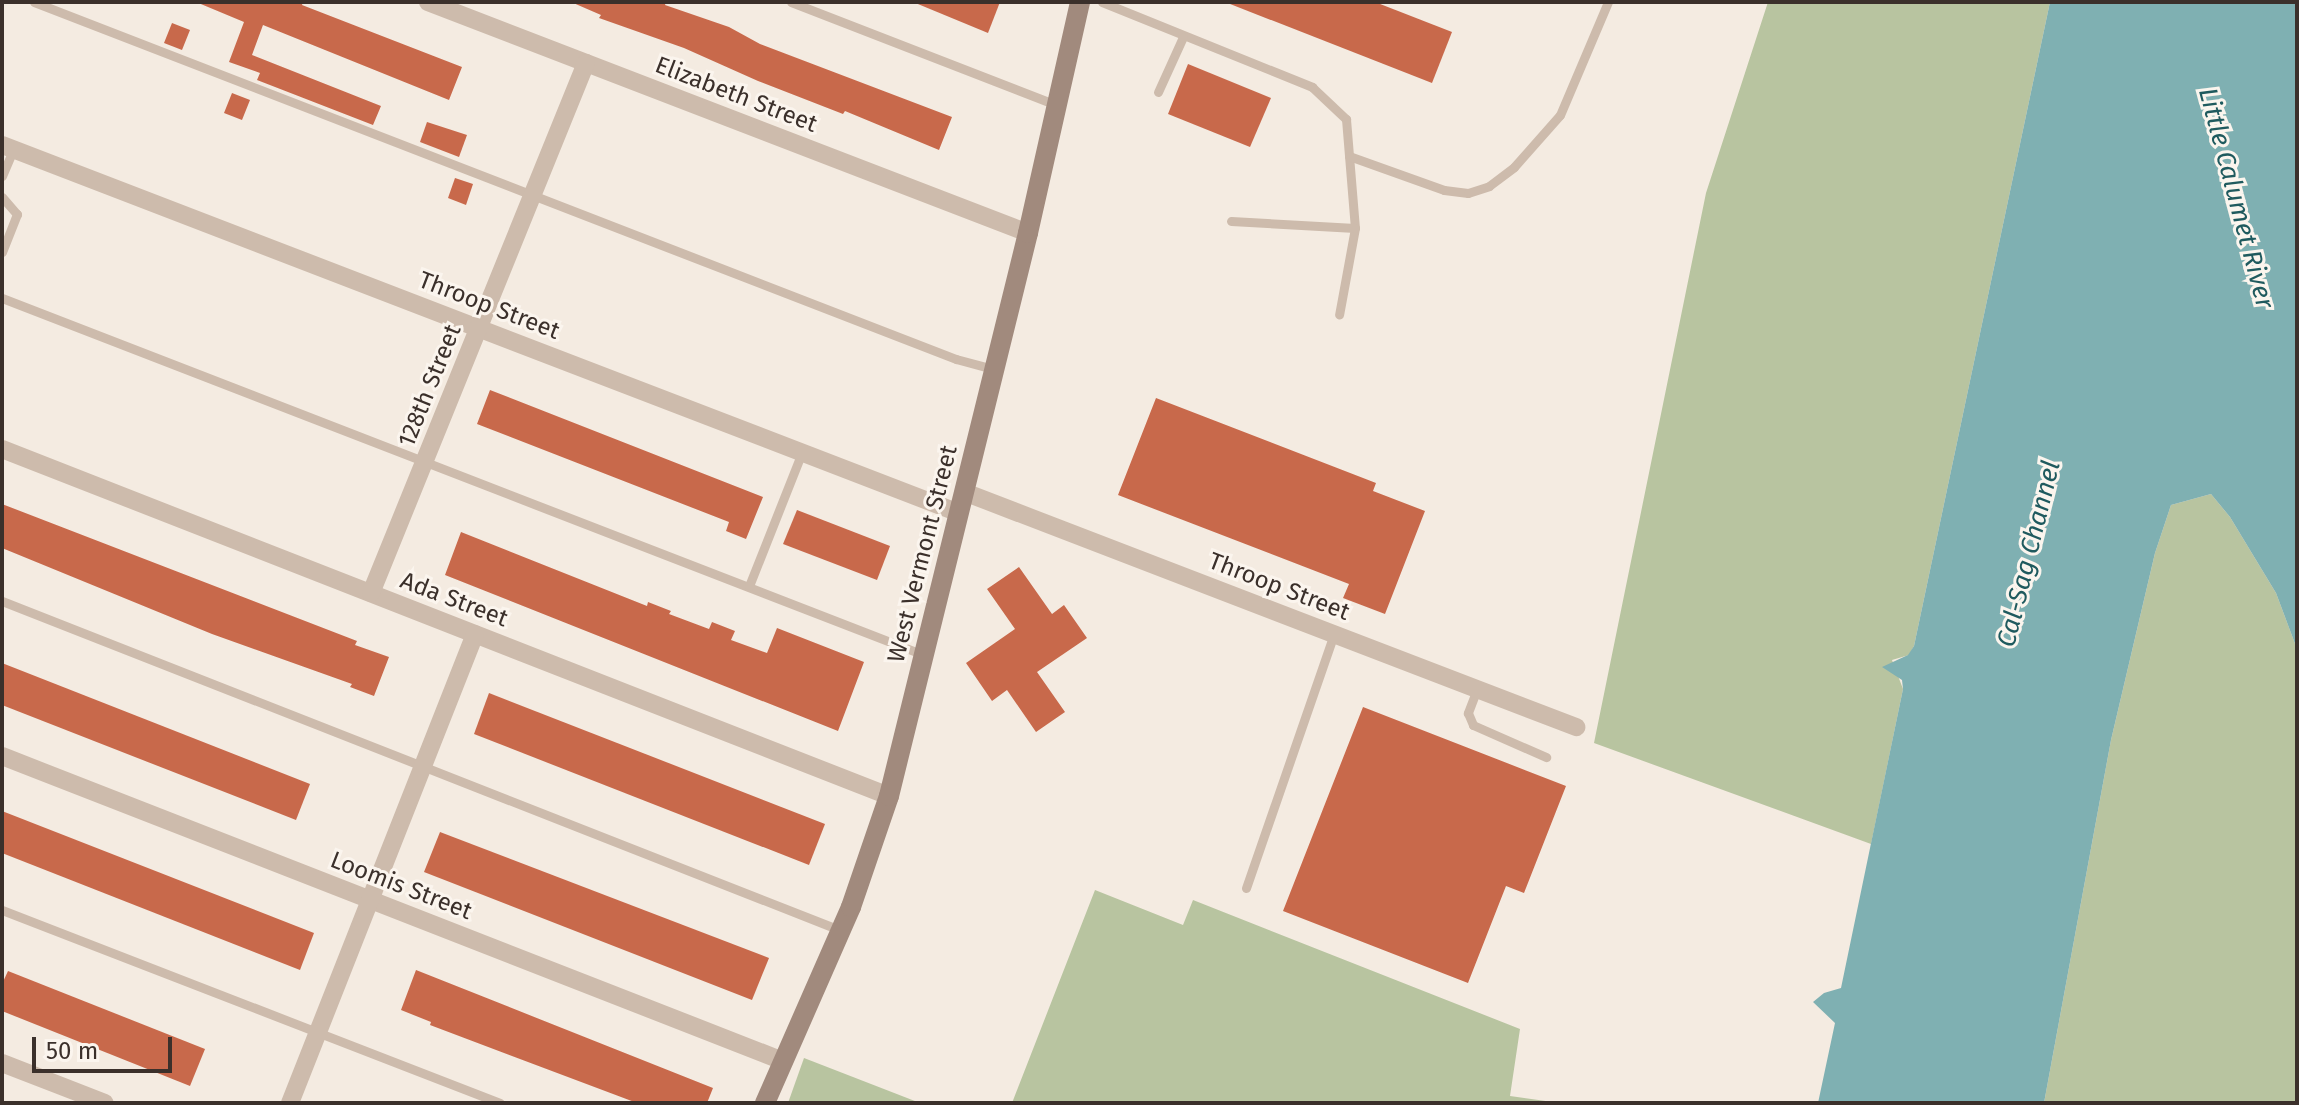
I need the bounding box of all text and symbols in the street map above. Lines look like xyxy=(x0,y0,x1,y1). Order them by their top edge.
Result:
street label: Elizabeth Street xyxy=(651,51,821,139)
water label: Little Calumet River xyxy=(2192,84,2280,312)
street label: Throop Street xyxy=(414,266,564,346)
street label: 128th Street xyxy=(392,320,468,452)
street label: West Vermont Street xyxy=(882,442,964,666)
water label: Cal-Sag Channel xyxy=(1991,458,2067,650)
street label: Throop Street xyxy=(1204,547,1354,627)
street label: Ada Street xyxy=(396,566,512,634)
street label: Loomis Street xyxy=(326,846,476,926)
scale bar xyxy=(36,1021,176,1071)
text: 50 m xyxy=(46,1037,98,1065)

